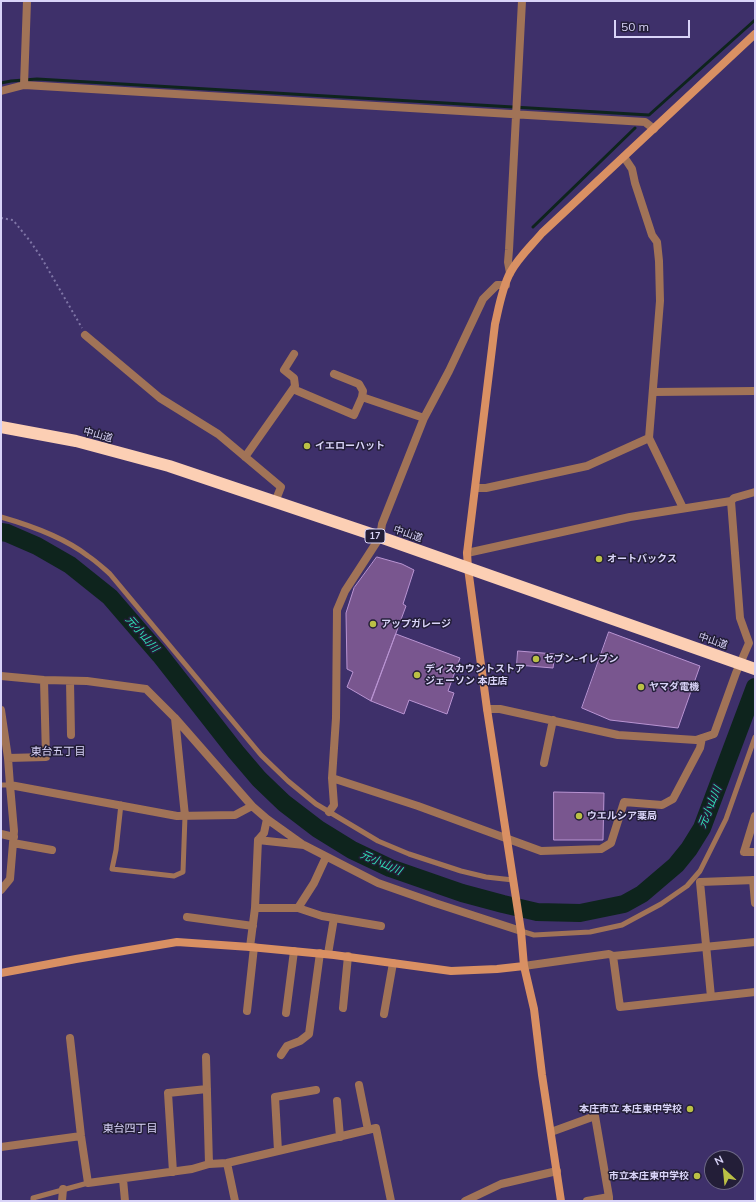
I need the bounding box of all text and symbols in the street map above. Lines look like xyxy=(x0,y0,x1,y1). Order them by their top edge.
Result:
scale bar xyxy=(616,12,692,38)
text: 50 m xyxy=(621,19,649,34)
street label: 中山道 xyxy=(82,425,114,445)
place label: イエローハット xyxy=(315,440,385,452)
marker: イエローハット xyxy=(302,441,312,451)
street label: 中山道 xyxy=(392,523,424,545)
road number: 17 xyxy=(365,529,385,543)
place label: オートバックス xyxy=(607,553,677,565)
marker: オートバックス xyxy=(594,554,604,564)
water label: 元小山川 xyxy=(123,613,161,655)
place label: アップガレージ xyxy=(381,618,451,630)
marker: アップガレージ xyxy=(368,619,378,629)
street label: 中山道 xyxy=(697,630,729,652)
place label: セブン-イレブン xyxy=(544,653,618,665)
marker: セブン-イレブン xyxy=(531,654,541,664)
place label: ディスカウントストア ジェーソン 本庄店 xyxy=(425,663,525,686)
marker: ディスカウントストア ジェーソン 本庄店 xyxy=(412,670,422,680)
place label: ヤマダ電機 xyxy=(649,681,699,693)
marker: ヤマダ電機 xyxy=(636,682,646,692)
district label: 東台五丁目 xyxy=(31,745,85,759)
water label: 元小山川 xyxy=(696,784,724,830)
place label: ウエルシア薬局 xyxy=(587,810,657,822)
marker: ウエルシア薬局 xyxy=(574,811,584,821)
water label: 元小山川 xyxy=(358,848,404,878)
place label: 本庄市立 本庄東中学校 xyxy=(579,1103,682,1115)
marker: 本庄市立 本庄東中学校 xyxy=(685,1104,695,1114)
district label: 東台四丁目 xyxy=(103,1122,157,1136)
north arrow xyxy=(704,1150,744,1190)
text: N xyxy=(712,1152,726,1168)
place label: 市立本庄東中学校 xyxy=(609,1170,689,1182)
marker: 市立本庄東中学校 xyxy=(692,1171,702,1181)

